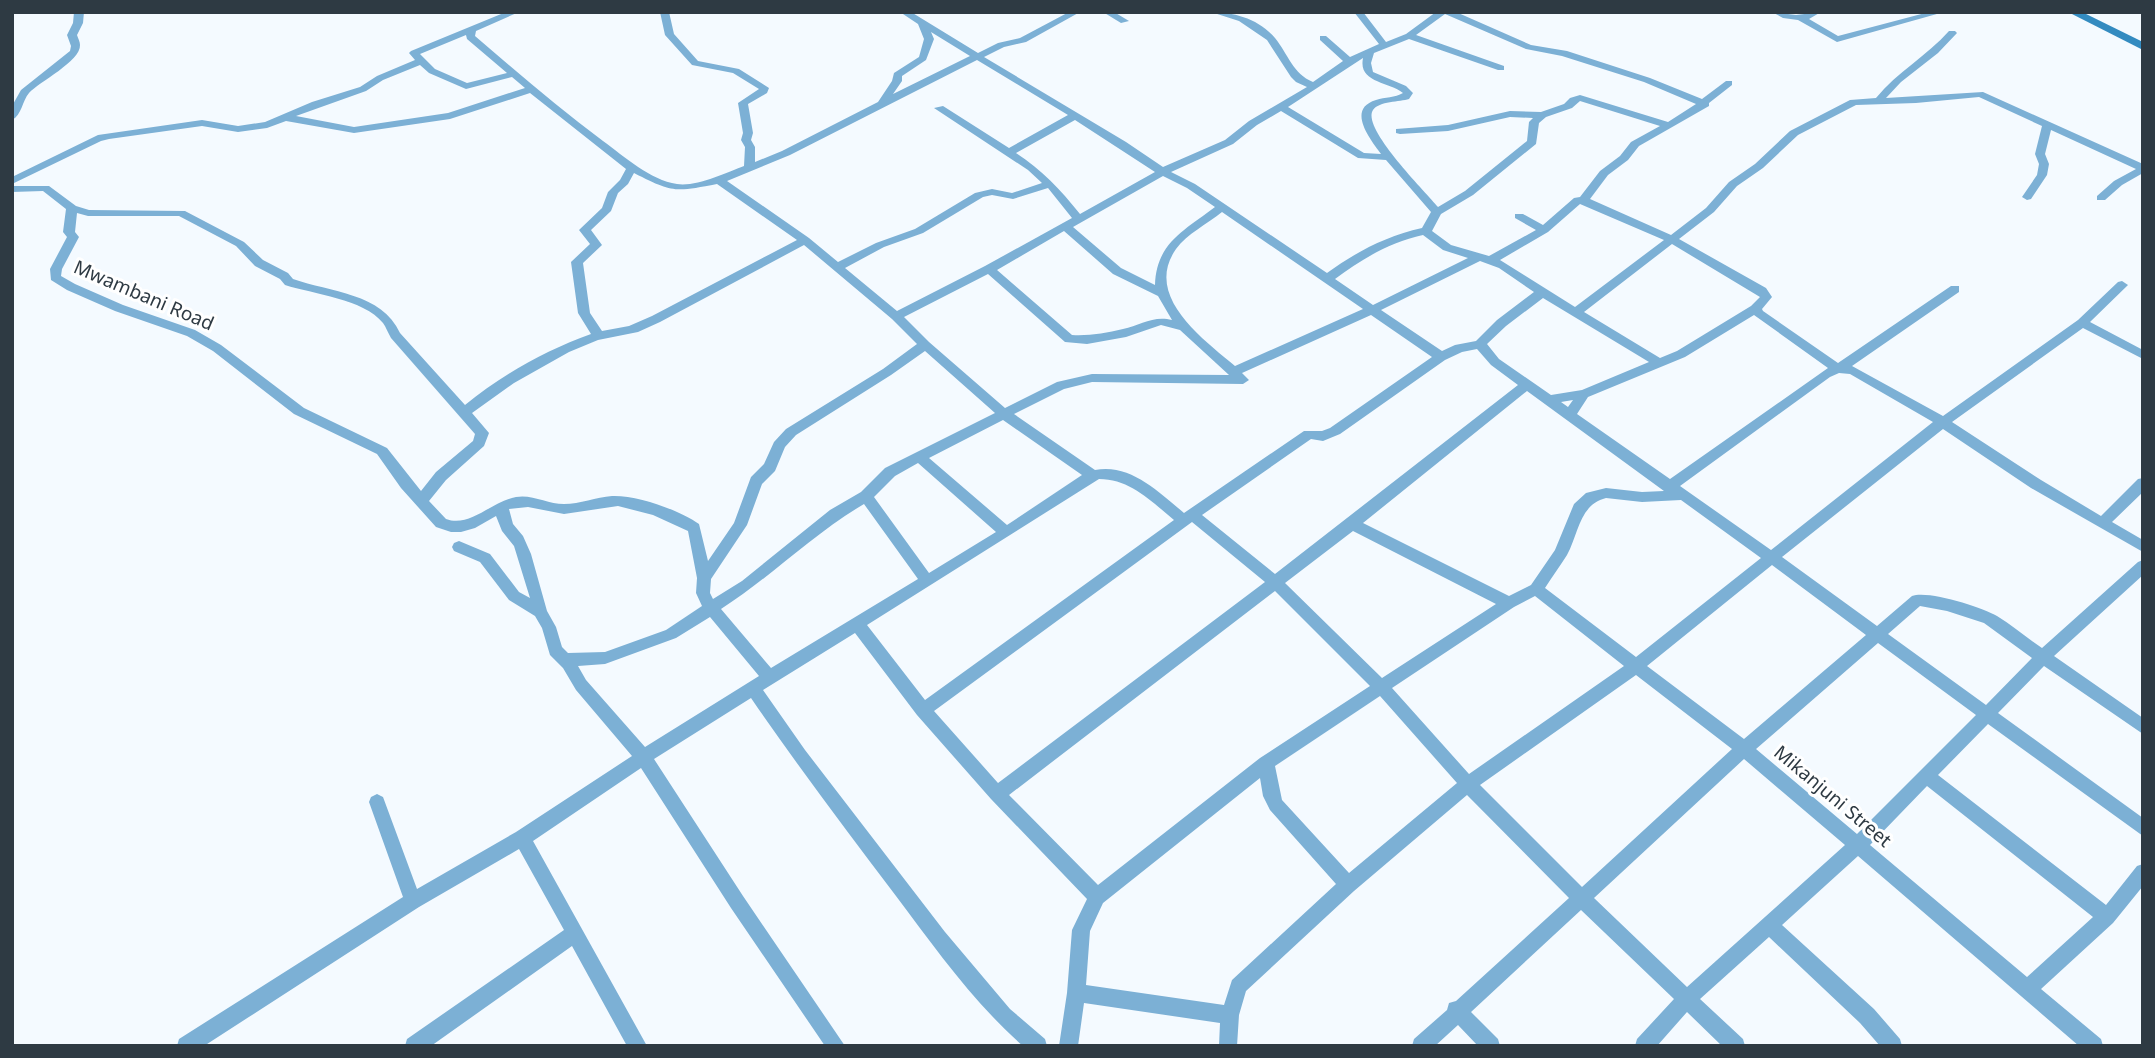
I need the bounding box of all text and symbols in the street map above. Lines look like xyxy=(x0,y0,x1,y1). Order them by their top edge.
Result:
street label: Mwambani Road xyxy=(70,254,218,336)
street label: Mikanjuni Street xyxy=(1769,739,1897,853)

